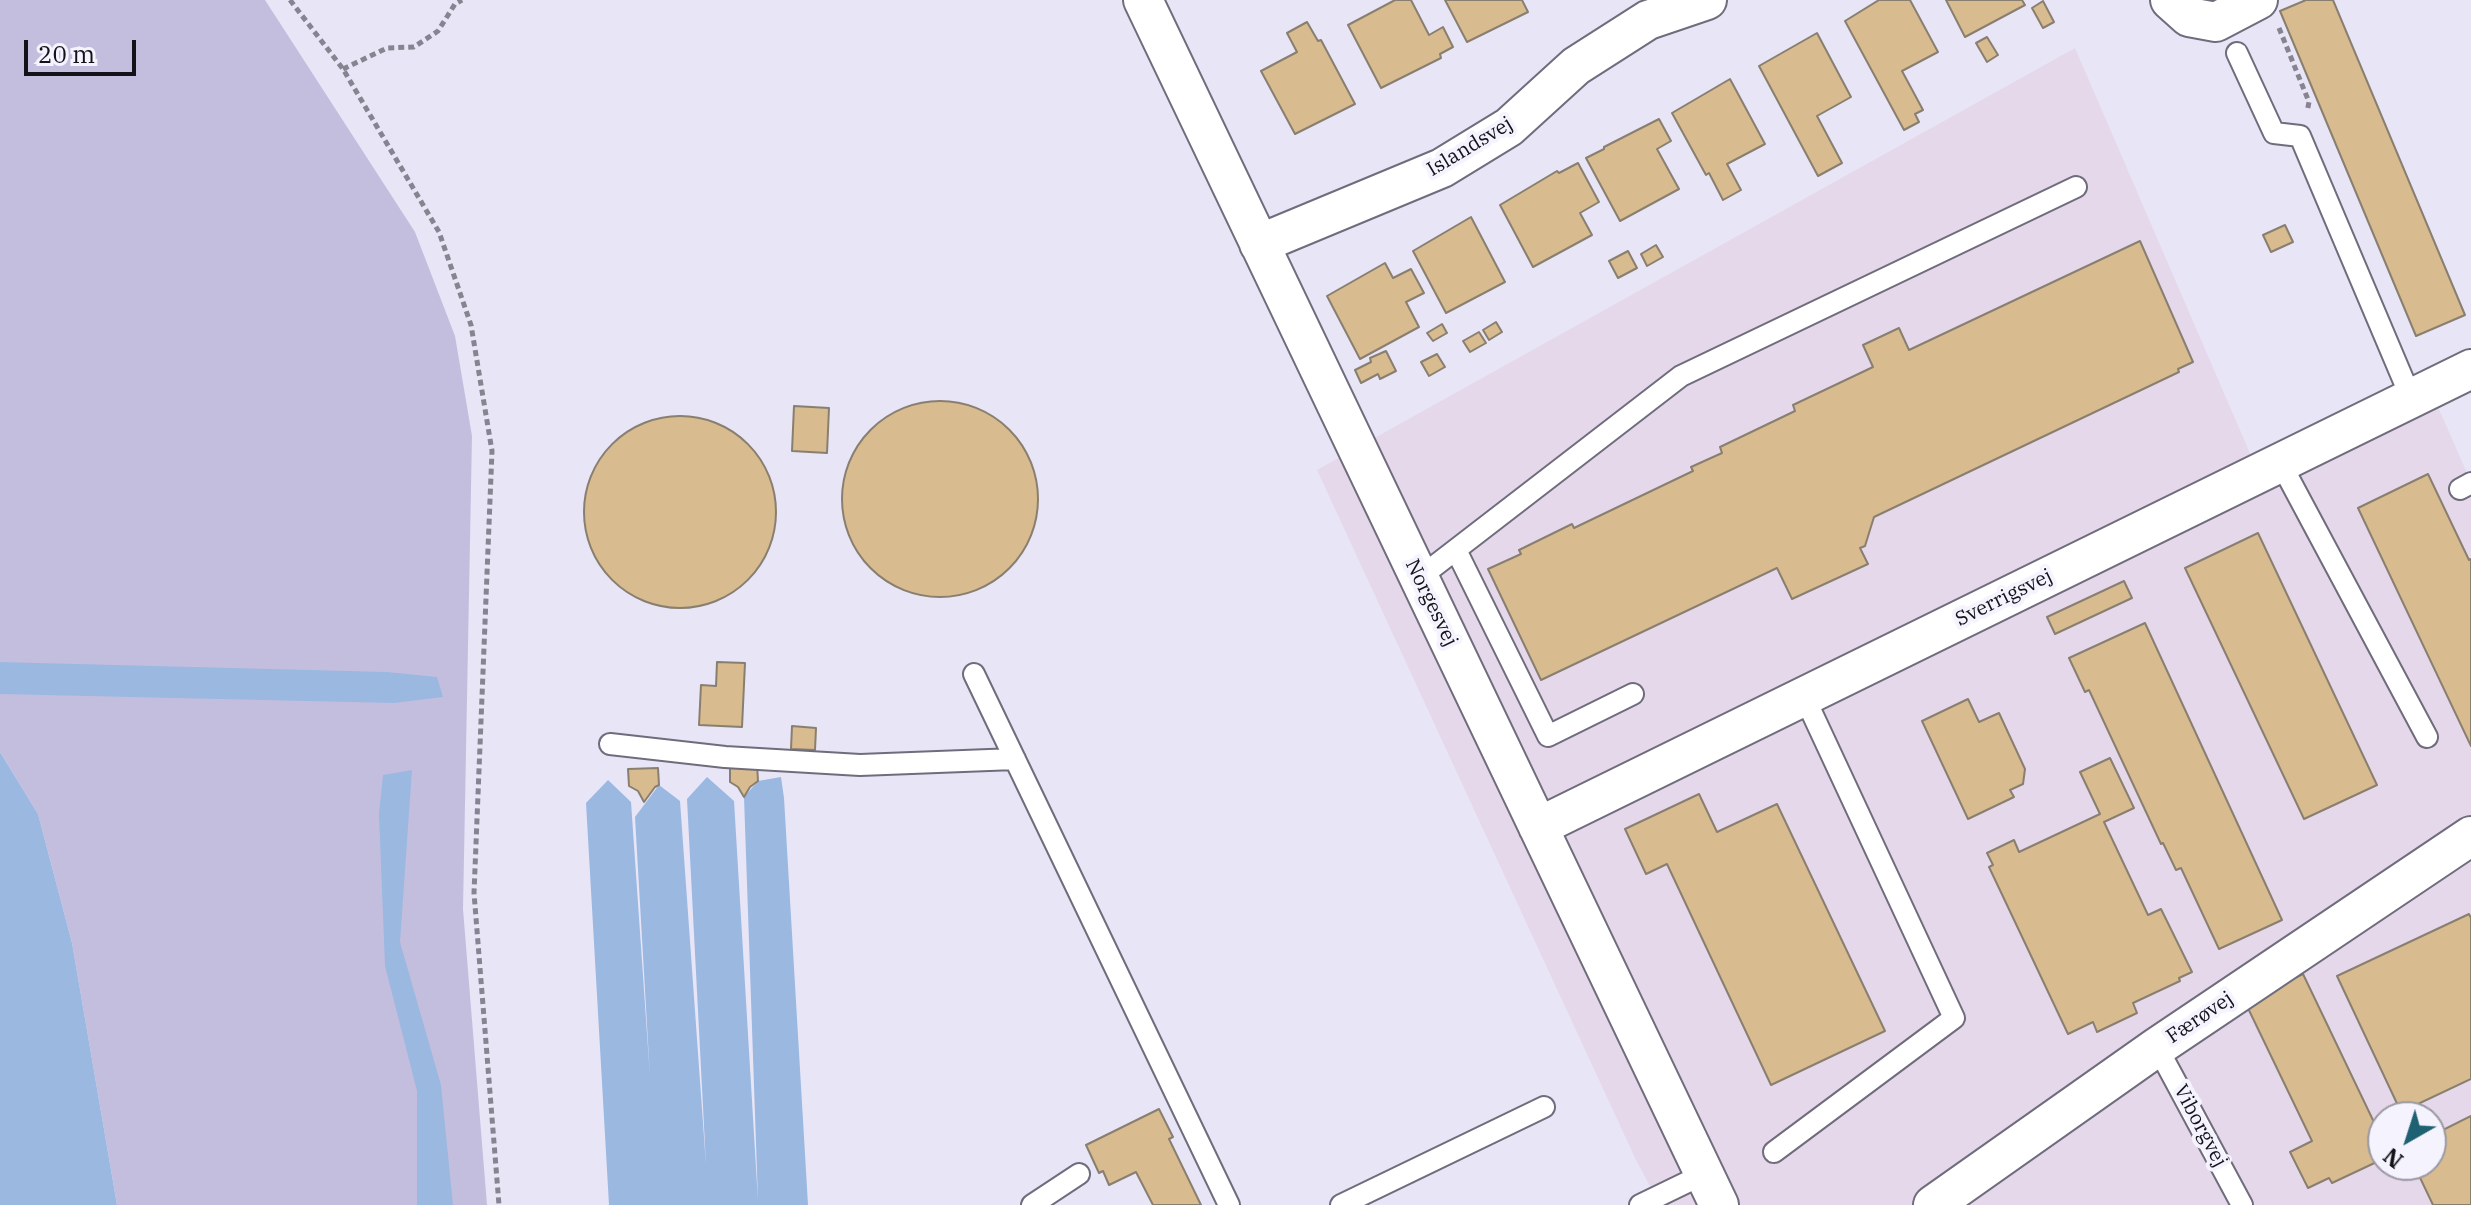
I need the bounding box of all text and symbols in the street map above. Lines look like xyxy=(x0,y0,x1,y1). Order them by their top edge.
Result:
scale bar xyxy=(28,24,140,74)
text: 20 m xyxy=(38,38,95,70)
street label: Islandsvej xyxy=(1423,112,1517,182)
street label: Norgesvej xyxy=(1400,556,1462,650)
street label: Sverrigsvej xyxy=(1952,564,2056,632)
street label: Færøvej xyxy=(2162,987,2238,1049)
street label: Viborgvej xyxy=(2168,1081,2232,1171)
north arrow xyxy=(2367,1101,2447,1181)
text: N xyxy=(2377,1142,2409,1175)

